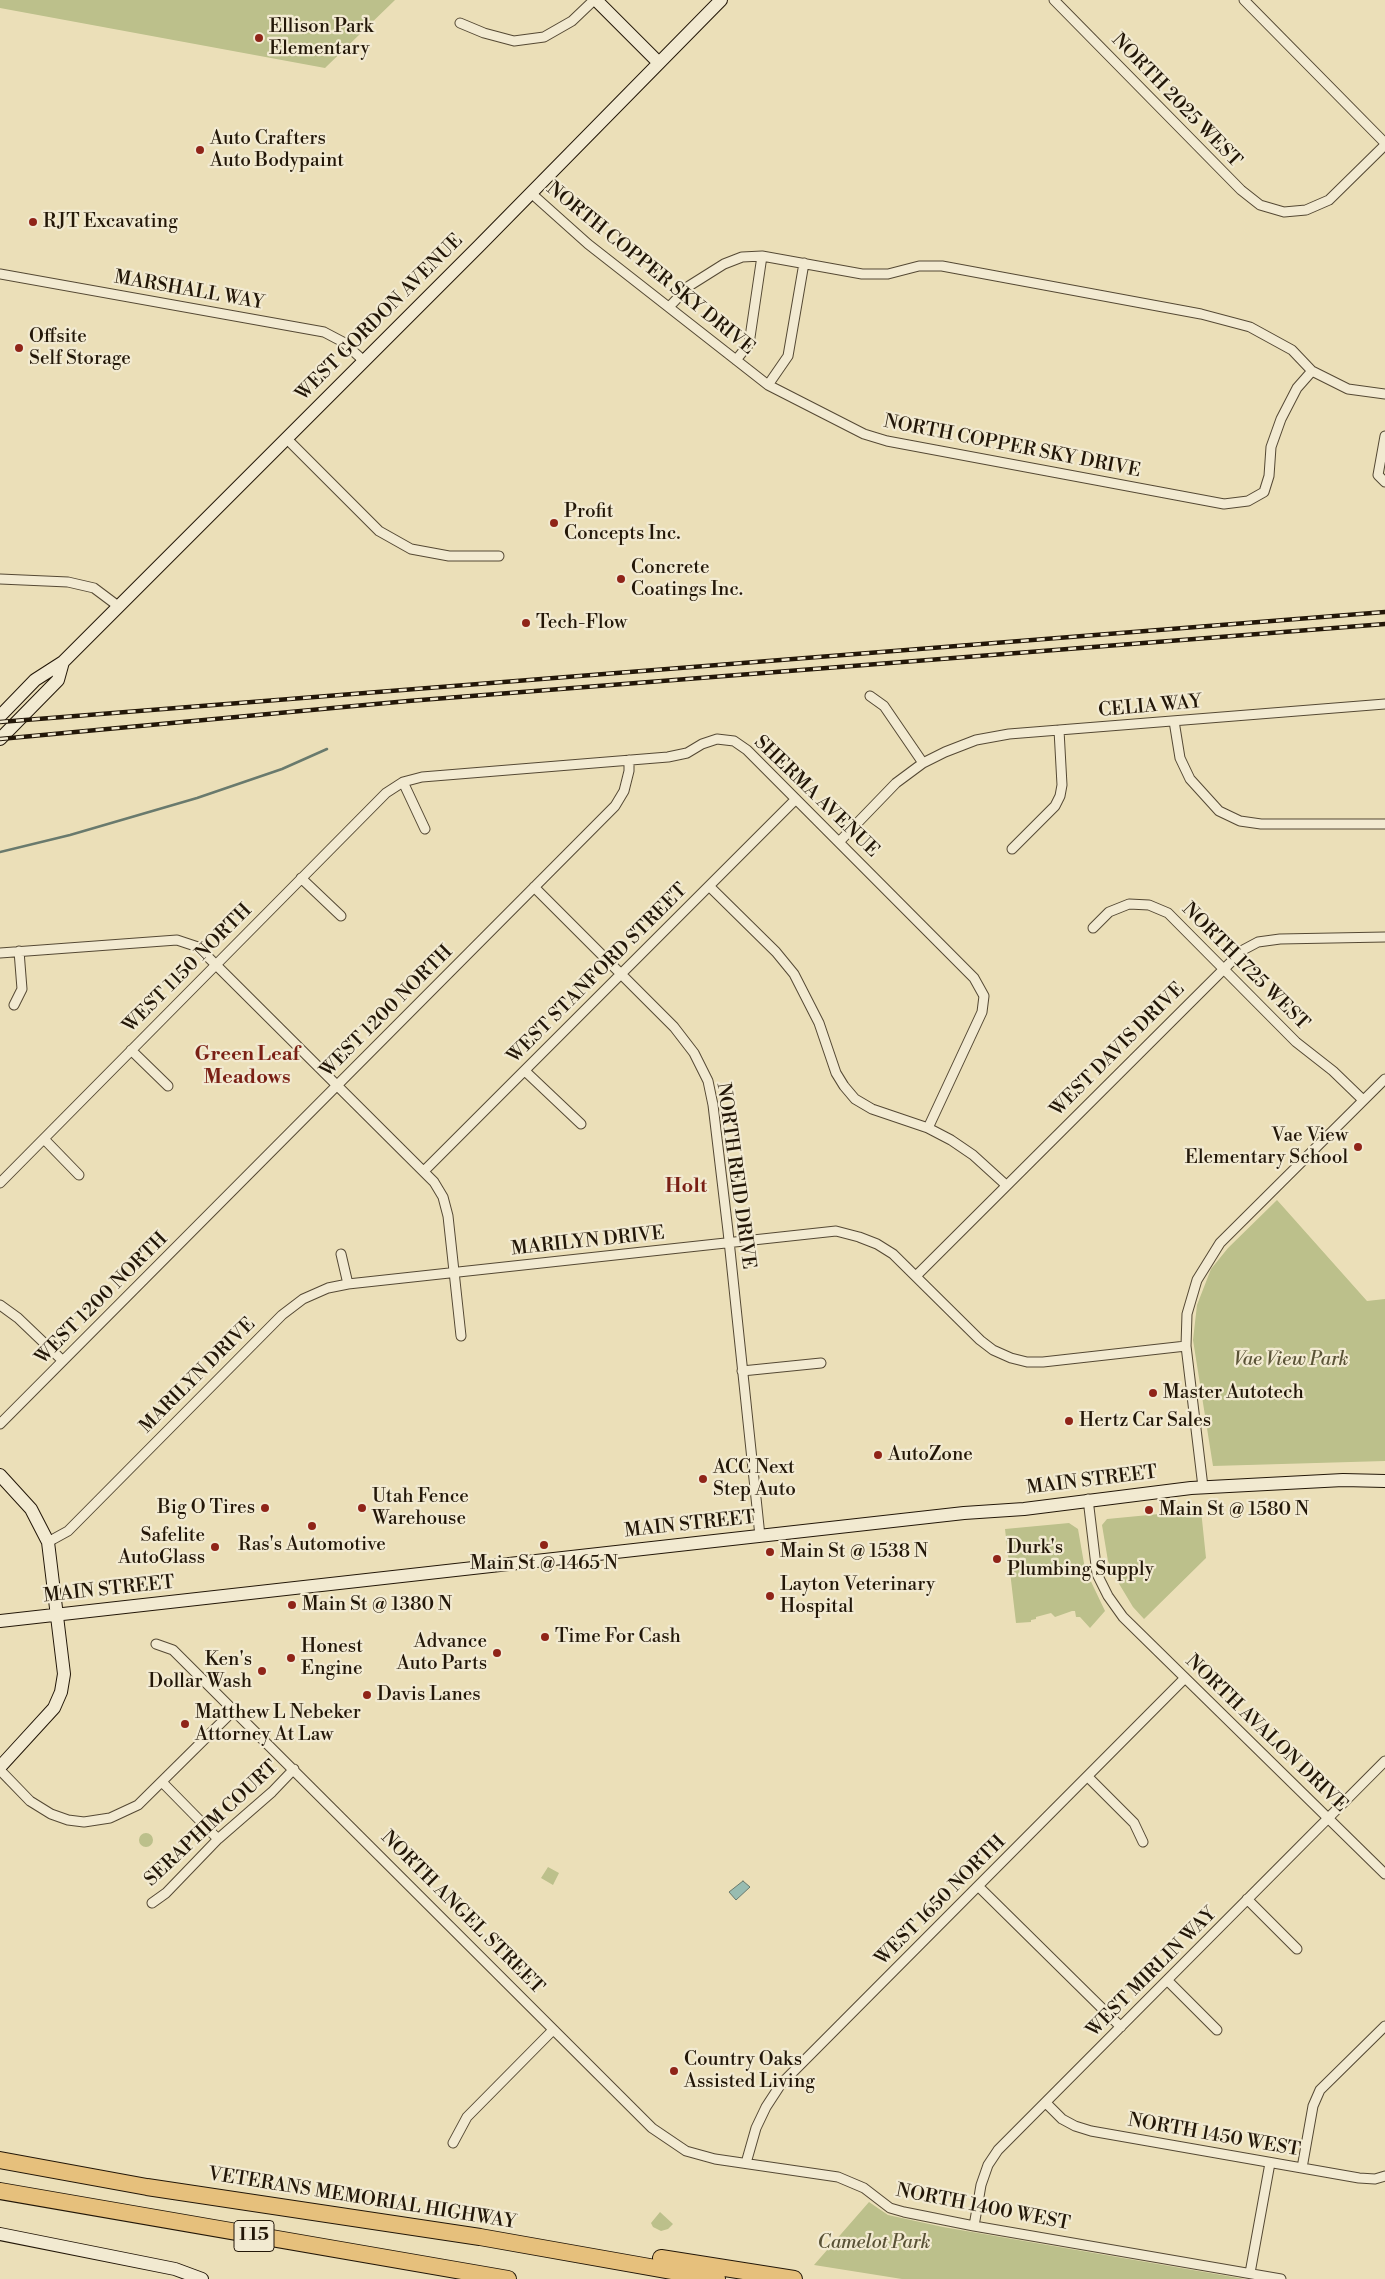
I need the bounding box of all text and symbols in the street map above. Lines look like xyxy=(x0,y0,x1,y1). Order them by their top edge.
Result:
place label: Ellison Park Elementary xyxy=(269,16,373,60)
street label: NORTH 2025 WEST xyxy=(1106,29,1246,173)
marker: Ellison Park Elementary xyxy=(253,32,265,44)
place label: Auto Crafters Auto Bodypaint xyxy=(210,128,344,172)
marker: Auto Crafters Auto Bodypaint xyxy=(194,144,206,156)
street label: NORTH COPPER SKY DRIVE xyxy=(541,178,759,360)
place label: RJT Excavating xyxy=(43,211,178,233)
marker: RJT Excavating xyxy=(27,216,39,228)
street label: WEST GORDON AVENUE xyxy=(292,230,468,406)
street label: MARSHALL WAY xyxy=(112,267,266,315)
place label: Offsite Self Storage xyxy=(29,326,131,370)
marker: Offsite Self Storage xyxy=(13,342,25,354)
street label: NORTH COPPER SKY DRIVE xyxy=(882,411,1142,483)
place label: Profit Concepts Inc. xyxy=(564,501,681,545)
marker: Profit Concepts Inc. xyxy=(548,517,560,529)
place label: Concrete Coatings Inc. xyxy=(631,557,743,601)
marker: Concrete Coatings Inc. xyxy=(615,573,627,585)
place label: Tech-Flow xyxy=(536,612,627,634)
marker: Tech-Flow xyxy=(520,617,532,629)
street label: CELIA WAY xyxy=(1097,691,1203,723)
street label: SHERMA AVENUE xyxy=(749,731,883,863)
street label: WEST STANFORD STREET xyxy=(503,879,693,1069)
street label: NORTH 1725 WEST xyxy=(1177,899,1313,1035)
street label: WEST 1150 NORTH xyxy=(119,900,257,1038)
street label: WEST 1200 NORTH xyxy=(316,941,458,1083)
street label: WEST DAVIS DRIVE xyxy=(1046,978,1190,1122)
district label: Green Leaf Meadows xyxy=(195,1043,299,1090)
street label: NORTH REID DRIVE xyxy=(711,1081,759,1271)
place label: Vae View Elementary School xyxy=(1185,1125,1348,1169)
marker: Vae View Elementary School xyxy=(1352,1141,1364,1153)
district label: Holt xyxy=(665,1175,707,1199)
street label: MARILYN DRIVE xyxy=(510,1223,666,1261)
street label: WEST 1200 NORTH xyxy=(31,1228,173,1370)
street label: MARILYN DRIVE xyxy=(135,1313,261,1439)
park label: Vae View Park xyxy=(1233,1349,1349,1371)
place label: Master Autotech xyxy=(1163,1382,1304,1404)
marker: Master Autotech xyxy=(1147,1387,1159,1399)
place label: Hertz Car Sales xyxy=(1079,1410,1211,1432)
marker: Hertz Car Sales xyxy=(1063,1415,1075,1427)
place label: AutoZone xyxy=(888,1444,973,1466)
marker: AutoZone xyxy=(872,1449,884,1461)
place label: ACC Next Step Auto xyxy=(713,1457,796,1501)
street label: MAIN STREET xyxy=(1025,1462,1159,1500)
marker: ACC Next Step Auto xyxy=(697,1473,709,1485)
place label: Utah Fence Warehouse xyxy=(372,1486,469,1530)
place label: Big O Tires xyxy=(157,1497,255,1519)
place label: Main St @ 1580 N xyxy=(1159,1499,1309,1521)
marker: Big O Tires xyxy=(259,1502,271,1514)
marker: Utah Fence Warehouse xyxy=(356,1502,368,1514)
marker: Main St @ 1580 N xyxy=(1143,1504,1155,1516)
street label: MAIN STREET xyxy=(623,1507,757,1543)
marker: Ras's Automotive xyxy=(306,1520,318,1532)
place label: Safelite AutoGlass xyxy=(118,1525,205,1569)
place label: Ras's Automotive xyxy=(238,1534,386,1556)
place label: Durk's Plumbing Supply xyxy=(1007,1537,1154,1581)
marker: Main St @ 1465 N xyxy=(538,1539,550,1551)
marker: Safelite AutoGlass xyxy=(209,1541,221,1553)
place label: Main St @ 1538 N xyxy=(780,1541,928,1563)
marker: Main St @ 1538 N xyxy=(764,1546,776,1558)
place label: Main St @ 1465 N xyxy=(470,1553,618,1575)
marker: Durk's Plumbing Supply xyxy=(991,1553,1003,1565)
street label: MAIN STREET xyxy=(42,1572,176,1608)
place label: Layton Veterinary Hospital xyxy=(780,1574,935,1618)
marker: Layton Veterinary Hospital xyxy=(764,1590,776,1602)
place label: Main St @ 1380 N xyxy=(302,1594,452,1616)
marker: Main St @ 1380 N xyxy=(286,1599,298,1611)
place label: Time For Cash xyxy=(555,1626,681,1648)
place label: Advance Auto Parts xyxy=(397,1631,487,1675)
marker: Time For Cash xyxy=(539,1631,551,1643)
place label: Honest Engine xyxy=(301,1636,363,1680)
marker: Advance Auto Parts xyxy=(491,1647,503,1659)
place label: Ken's Dollar Wash xyxy=(148,1649,252,1693)
street label: NORTH AVALON DRIVE xyxy=(1180,1651,1352,1817)
marker: Honest Engine xyxy=(285,1652,297,1664)
marker: Ken's Dollar Wash xyxy=(256,1665,268,1677)
place label: Davis Lanes xyxy=(377,1684,481,1706)
marker: Davis Lanes xyxy=(361,1689,373,1701)
place label: Matthew L Nebeker Attorney At Law xyxy=(195,1702,361,1746)
marker: Matthew L Nebeker Attorney At Law xyxy=(179,1718,191,1730)
street label: SERAPHIM COURT xyxy=(140,1756,284,1892)
street label: NORTH ANGEL STREET xyxy=(376,1827,548,1999)
street label: WEST 1650 NORTH xyxy=(871,1831,1011,1971)
street label: WEST MIRLIN WAY xyxy=(1082,1903,1222,2043)
place label: Country Oaks Assisted Living xyxy=(684,2049,815,2093)
marker: Country Oaks Assisted Living xyxy=(668,2065,680,2077)
street label: NORTH 1450 WEST xyxy=(1126,2110,1302,2162)
street label: VETERANS MEMORIAL HIGHWAY xyxy=(206,2163,518,2235)
street label: NORTH 1400 WEST xyxy=(894,2180,1072,2236)
road number: I 15 xyxy=(234,2220,274,2252)
park label: Camelot Park xyxy=(817,2232,931,2254)

